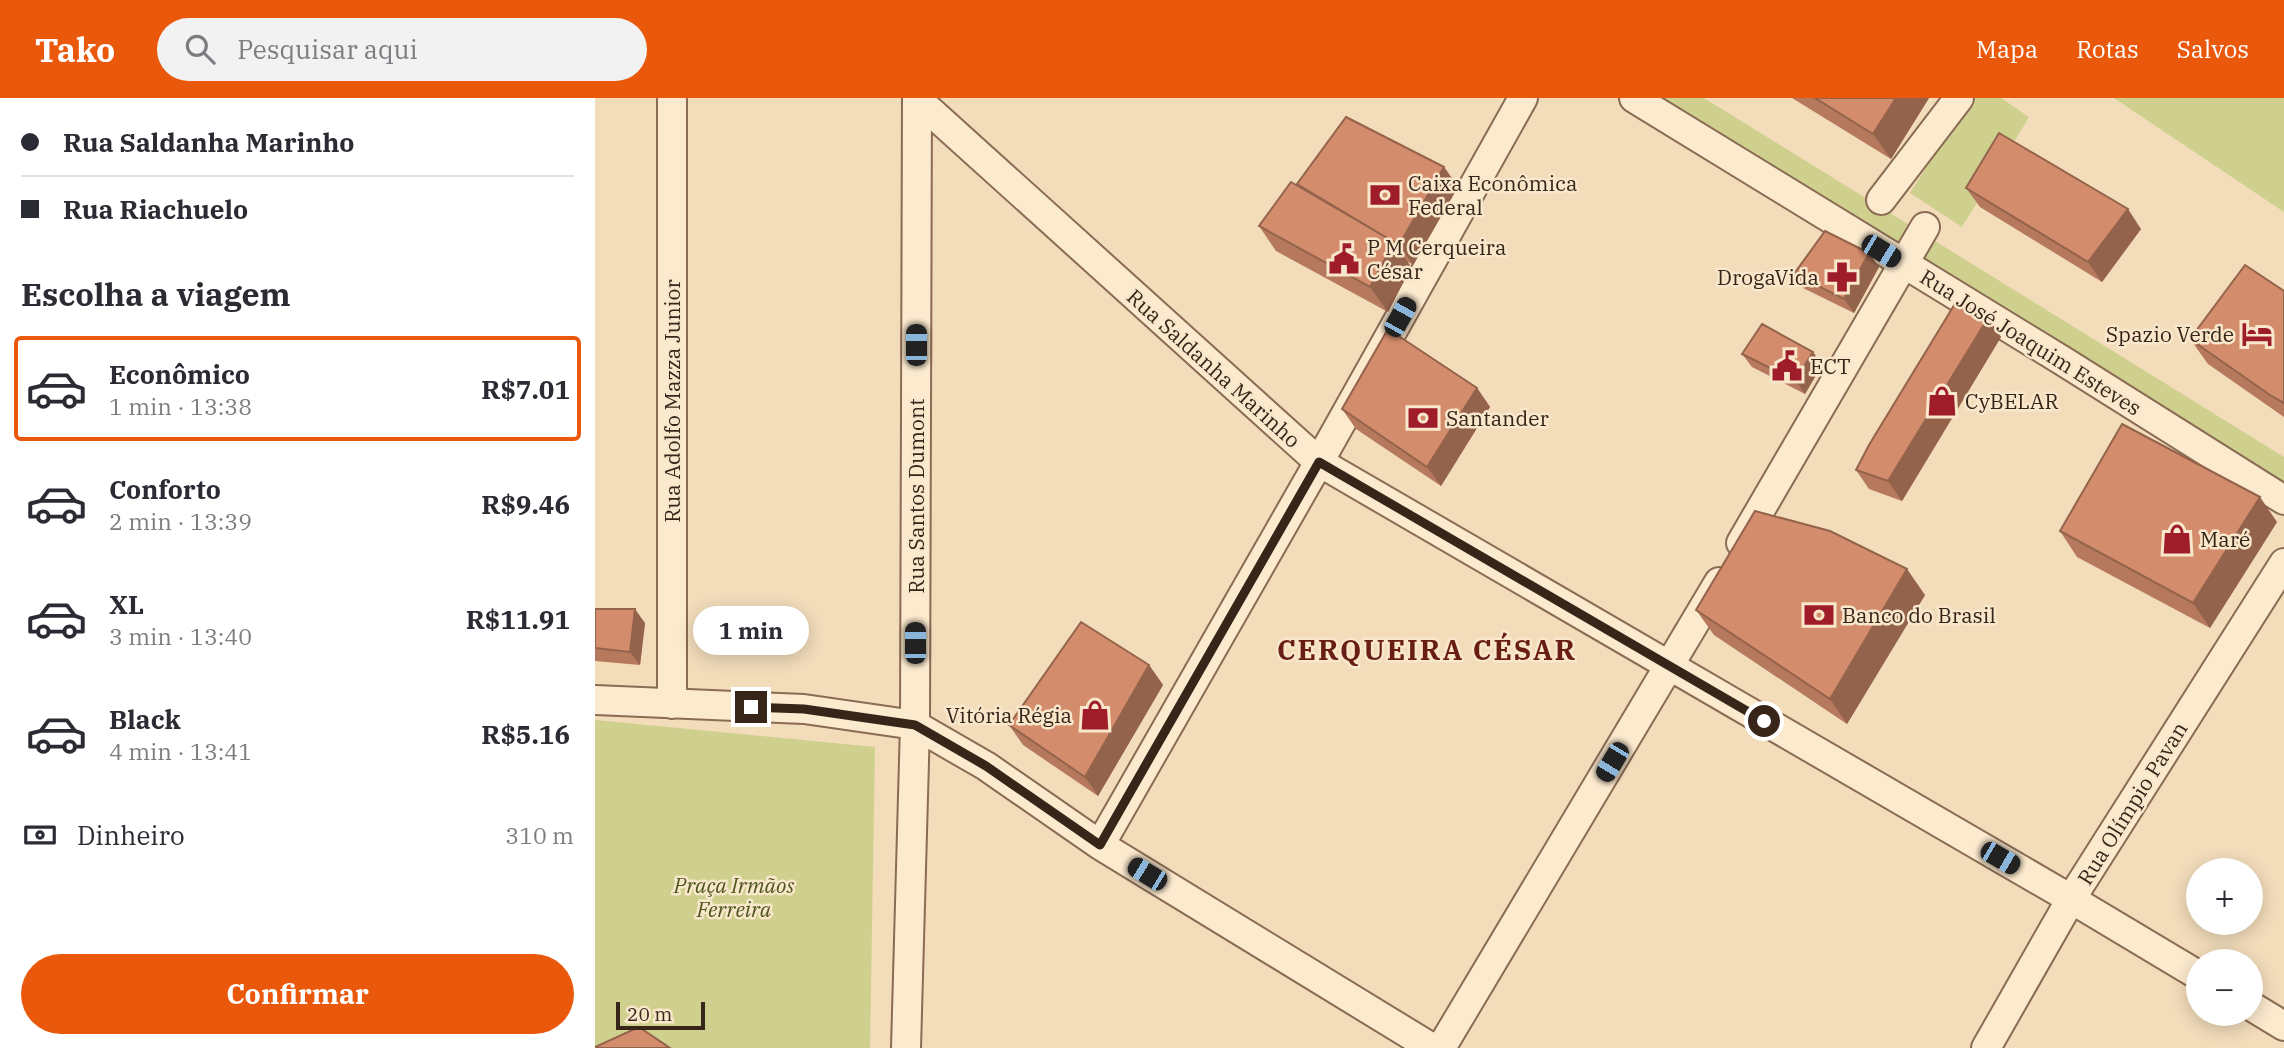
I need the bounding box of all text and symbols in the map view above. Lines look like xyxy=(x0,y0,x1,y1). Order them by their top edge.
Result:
search box xyxy=(157,18,647,81)
text: Tako xyxy=(35,28,115,71)
icon: search xyxy=(181,30,219,68)
text: Pesquisar aqui xyxy=(237,32,418,66)
text: Mapa xyxy=(1976,33,2038,65)
text: Rotas xyxy=(2076,33,2139,65)
text: Salvos xyxy=(2177,33,2249,65)
text: Rua Saldanha Marinho xyxy=(63,125,354,159)
place label: Caixa Econômica Federal xyxy=(1408,169,1577,221)
bank icon: Caixa Econômica Federal xyxy=(1368,178,1402,212)
text: Rua Riachuelo xyxy=(63,192,248,226)
car xyxy=(1858,231,1905,271)
place label: P M Cerqueira César xyxy=(1367,233,1506,285)
public building icon: P M Cerqueira César xyxy=(1327,242,1361,276)
pharmacy icon: DrogaVida xyxy=(1825,260,1859,294)
street label: Rua José Joaquim Esteves xyxy=(1915,262,2147,422)
place label: DrogaVida xyxy=(1717,263,1819,291)
text: Escolha a viagem xyxy=(21,273,291,315)
street label: Rua Adolfo Mazza Junior xyxy=(658,279,686,523)
street label: Rua Saldanha Marinho xyxy=(1121,282,1307,454)
car xyxy=(1381,294,1420,340)
hotel icon: Spazio Verde xyxy=(2240,317,2274,351)
place label: Spazio Verde xyxy=(2106,320,2234,348)
car xyxy=(906,324,927,366)
public building icon: ECT xyxy=(1770,349,1804,383)
place label: ECT xyxy=(1810,352,1851,380)
icon: car xyxy=(25,357,88,420)
text: Econômico xyxy=(109,357,250,391)
text: R$7.01 xyxy=(481,372,570,406)
shop icon: CyBELAR xyxy=(1925,384,1959,418)
place label: CyBELAR xyxy=(1965,387,2059,415)
text: 1 min · 13:38 xyxy=(109,391,252,421)
street label: Rua Santos Dumont xyxy=(902,398,930,594)
bank icon: Santander xyxy=(1406,401,1440,435)
place label: Santander xyxy=(1446,404,1550,432)
icon: car xyxy=(25,472,88,535)
text: Conforto xyxy=(109,472,221,506)
text: R$9.46 xyxy=(481,487,570,521)
text: 2 min · 13:39 xyxy=(109,506,252,536)
shop icon: Maré xyxy=(2160,522,2194,556)
place label: Maré xyxy=(2200,525,2250,553)
icon: car xyxy=(25,587,88,650)
text: XL xyxy=(109,587,144,621)
bank icon: Banco do Brasil xyxy=(1802,598,1836,632)
place label: Banco do Brasil xyxy=(1842,601,1996,629)
text: R$11.91 xyxy=(466,602,570,636)
callout: 1 min xyxy=(693,606,809,654)
text: 1 min xyxy=(719,615,783,645)
text: 3 min · 13:40 xyxy=(109,621,252,651)
car xyxy=(905,622,926,664)
district label: CERQUEIRA CÉSAR xyxy=(1277,631,1577,668)
route end xyxy=(735,691,767,723)
shop icon: Vitória Régia xyxy=(1078,698,1112,732)
place label: Vitória Régia xyxy=(946,701,1072,729)
icon: car xyxy=(25,702,88,765)
text: Black xyxy=(109,702,181,736)
route start xyxy=(1748,705,1780,737)
street label: Rua Olímpio Pavan xyxy=(2070,716,2194,890)
text: R$5.16 xyxy=(481,717,570,751)
text: 4 min · 13:41 xyxy=(109,736,252,766)
car xyxy=(1593,739,1632,785)
icon: cash xyxy=(21,816,59,854)
text: Dinheiro xyxy=(77,818,185,852)
text: 310 m xyxy=(505,820,574,850)
car xyxy=(1977,838,2024,878)
car xyxy=(1124,854,1171,894)
map controls xyxy=(2186,858,2263,1026)
button: + xyxy=(2186,858,2263,935)
park label: Praça Irmãos Ferreira xyxy=(673,871,794,923)
button: − xyxy=(2186,949,2263,1026)
button: Confirmar xyxy=(21,954,574,1034)
scale bar xyxy=(616,999,705,1031)
text: 20 m xyxy=(627,1002,672,1026)

